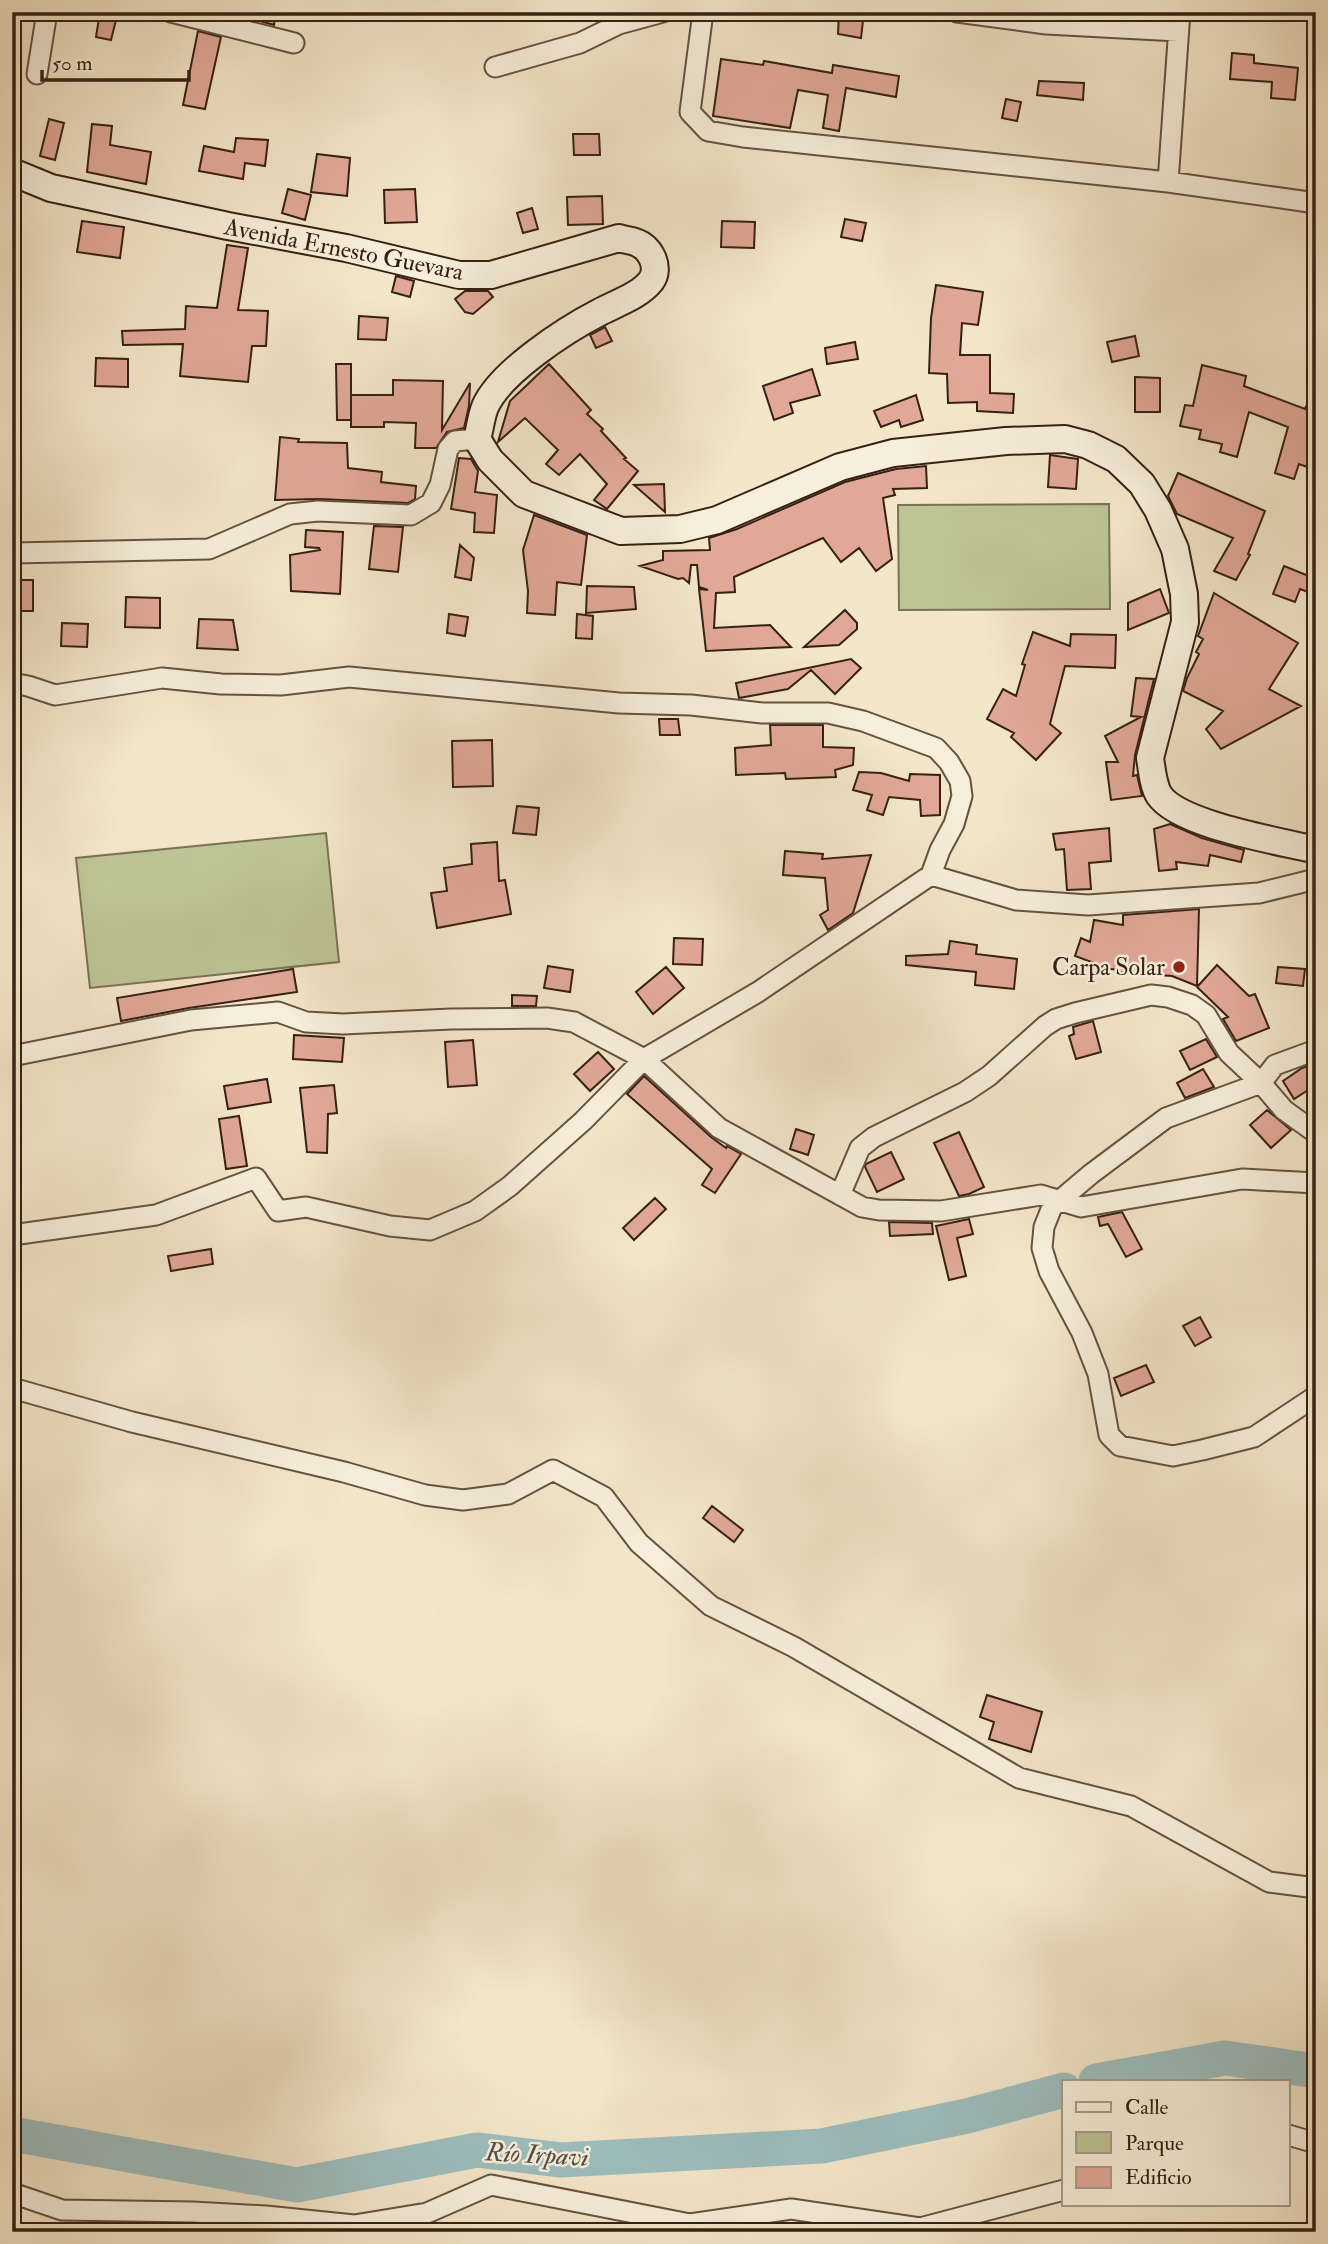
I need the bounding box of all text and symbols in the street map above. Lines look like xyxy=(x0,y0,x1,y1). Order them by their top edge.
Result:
scale bar xyxy=(42,38,189,82)
text: 50 m xyxy=(52,50,93,77)
street label: Avenida Ernesto Guevara xyxy=(221,211,467,288)
place label: Carpa Solar xyxy=(1052,952,1165,983)
marker: Carpa Solar xyxy=(1171,959,1187,975)
legend xyxy=(1062,2080,1290,2206)
text: Calle xyxy=(1125,2094,1169,2121)
text: Parque xyxy=(1125,2130,1184,2157)
water label: Río Irpavi xyxy=(484,2136,589,2174)
text: Edificio xyxy=(1125,2164,1192,2191)

